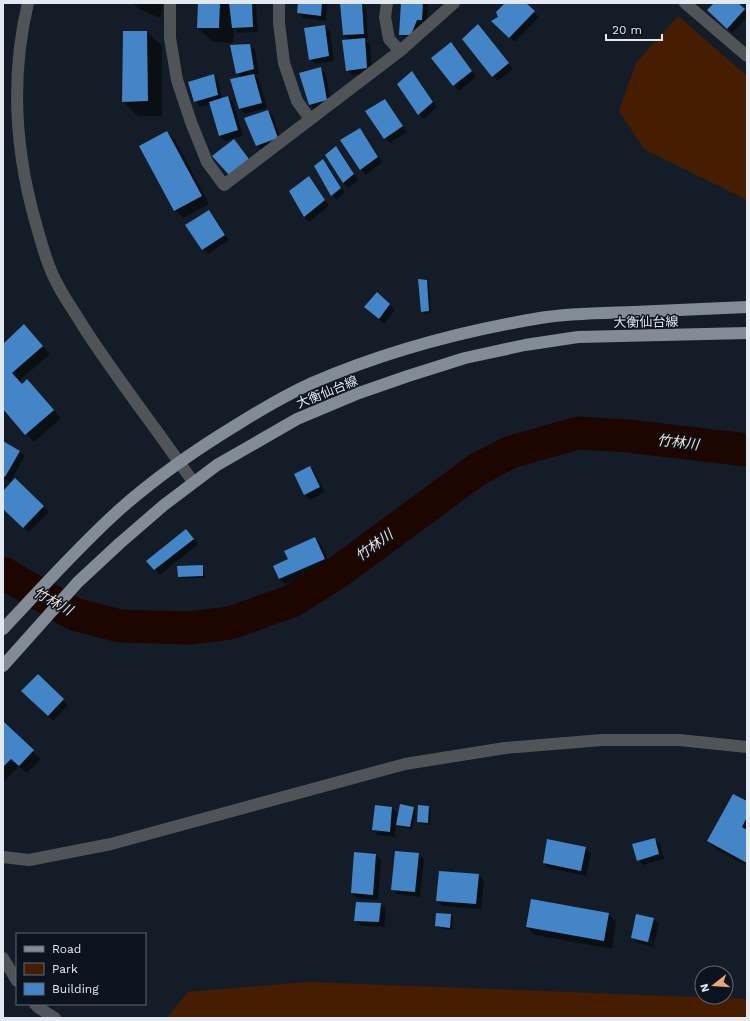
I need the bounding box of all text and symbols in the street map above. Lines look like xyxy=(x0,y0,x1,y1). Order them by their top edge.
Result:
scale bar xyxy=(606,16,662,42)
text: 20 m xyxy=(612,23,642,37)
street label: 大衡仙台線 xyxy=(613,314,679,330)
street label: 大衡仙台線 xyxy=(294,373,360,411)
water label: 竹林川 xyxy=(656,432,702,453)
water label: 竹林川 xyxy=(352,525,397,564)
water label: 竹林川 xyxy=(31,584,77,619)
legend xyxy=(16,933,146,1005)
text: Road xyxy=(52,942,81,956)
text: Park xyxy=(52,962,78,976)
north arrow xyxy=(694,965,734,1005)
text: Building xyxy=(52,982,99,996)
text: N xyxy=(698,982,712,994)

